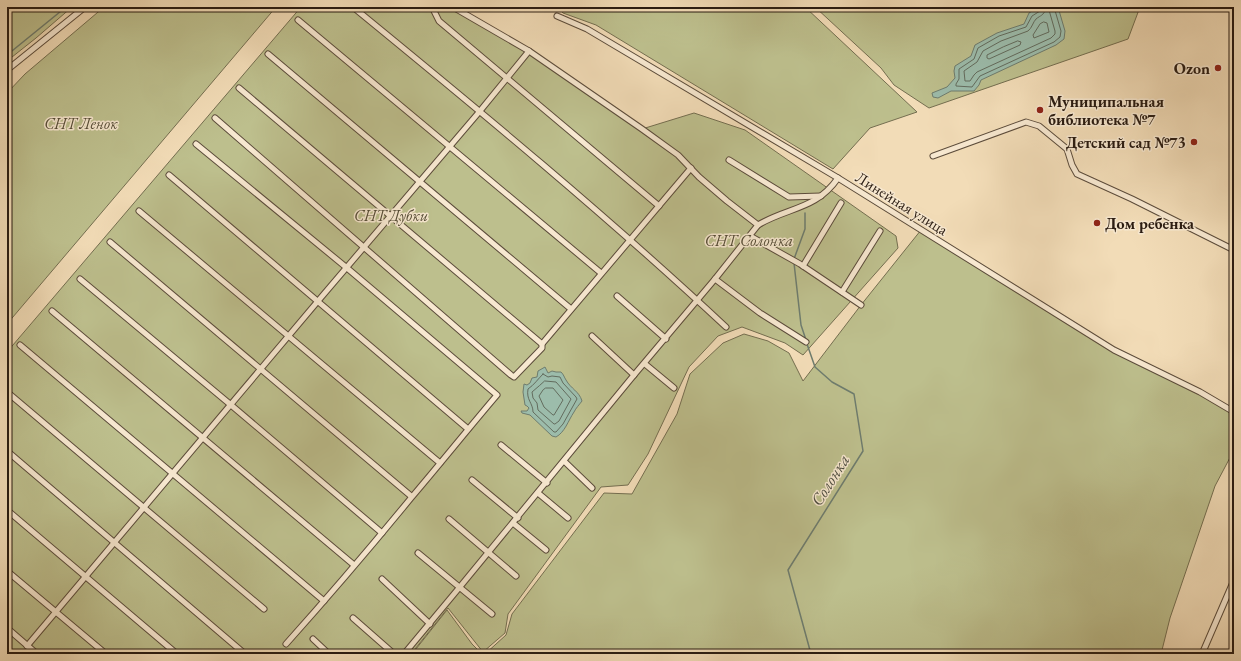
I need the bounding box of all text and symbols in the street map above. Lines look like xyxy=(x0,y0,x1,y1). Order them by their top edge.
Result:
place label: Ozon xyxy=(1174,58,1210,79)
marker: Ozon xyxy=(1213,63,1223,73)
place label: Муниципальная библиотека №7 xyxy=(1048,91,1165,130)
marker: Муниципальная библиотека №7 xyxy=(1035,105,1045,115)
park label: СНТ Ленок xyxy=(44,113,118,134)
place label: Детский сад №73 xyxy=(1066,132,1186,153)
marker: Детский сад №73 xyxy=(1189,137,1199,147)
street label: Линейная улица xyxy=(852,167,952,241)
park label: СНТ Дубки xyxy=(354,205,428,226)
place label: Дом ребенка xyxy=(1105,213,1195,234)
marker: Дом ребенка xyxy=(1092,218,1102,228)
park label: СНТ Солонка xyxy=(705,230,793,251)
water label: Солонка xyxy=(806,450,854,510)

